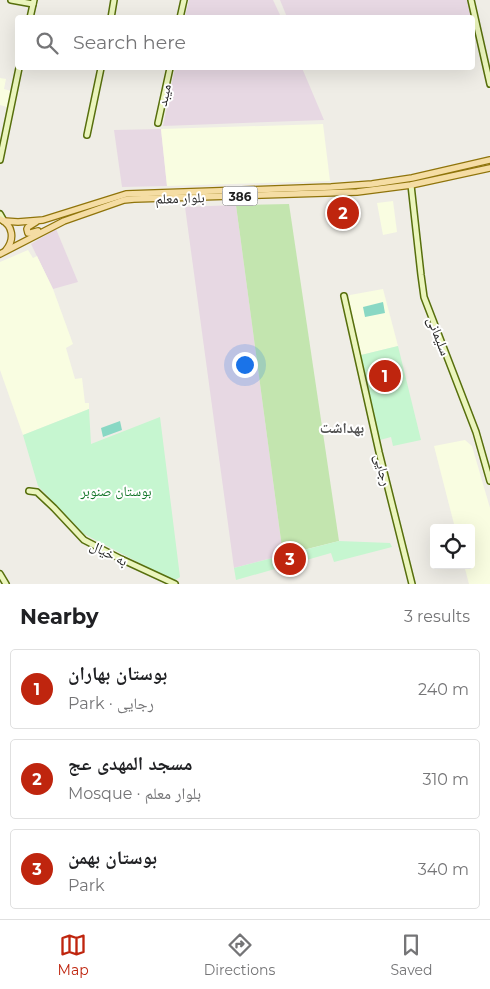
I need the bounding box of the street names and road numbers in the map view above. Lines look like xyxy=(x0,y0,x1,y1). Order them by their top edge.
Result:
street label: میبد xyxy=(153,82,175,108)
road number: 386 xyxy=(222,187,258,206)
street label: بلوار معلم xyxy=(155,188,205,209)
street label: سلیمانی xyxy=(423,314,455,358)
street label: رجایی xyxy=(370,452,396,488)
street label: به خیال xyxy=(87,536,131,570)

